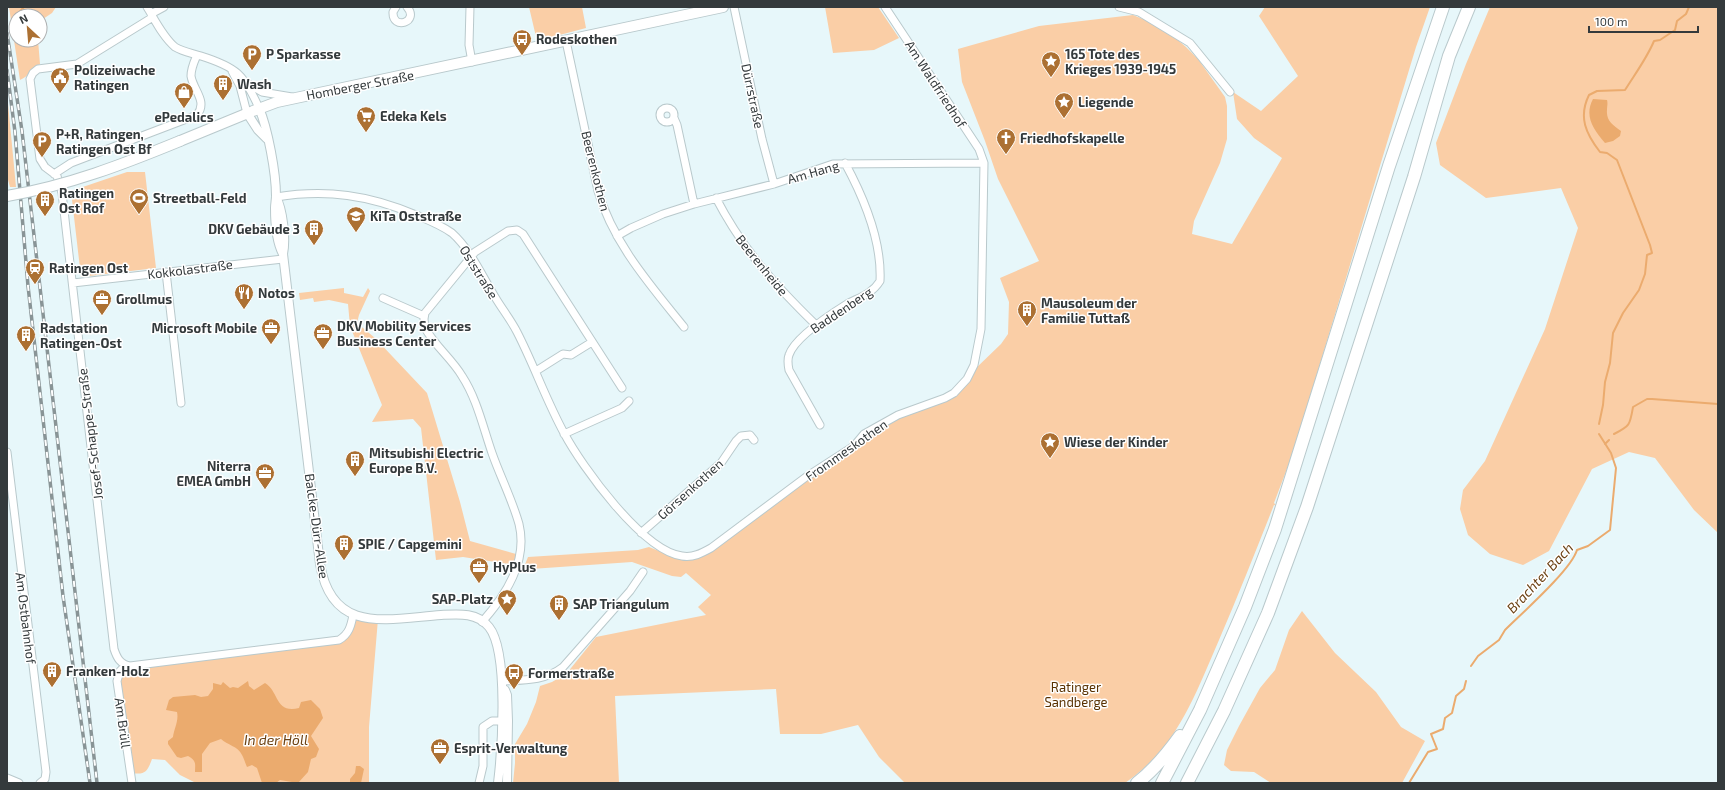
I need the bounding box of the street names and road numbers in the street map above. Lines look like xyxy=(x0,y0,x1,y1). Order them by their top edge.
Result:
street label: Am Waldfriedhof xyxy=(902,37,971,131)
street label: Dürrstraße xyxy=(738,62,768,130)
street label: Homberger Straße xyxy=(305,67,415,103)
street label: Beerenkothen xyxy=(578,129,614,213)
street label: Am Hang xyxy=(785,157,841,187)
street label: Beerenheide xyxy=(733,231,791,299)
street label: Oststraße xyxy=(456,242,502,302)
street label: Kokkolastraße xyxy=(146,256,234,282)
street label: Baddenberg xyxy=(807,283,875,337)
street label: Josef-Schappe-Straße xyxy=(74,368,106,500)
street label: Frommeskothen xyxy=(802,416,890,484)
street label: Görsenkothen xyxy=(654,455,726,523)
street label: Balcke-Dürr-Allee xyxy=(302,472,332,580)
street label: Am Ostbahnhof xyxy=(12,571,40,666)
street label: Am Brüll xyxy=(112,697,134,749)

